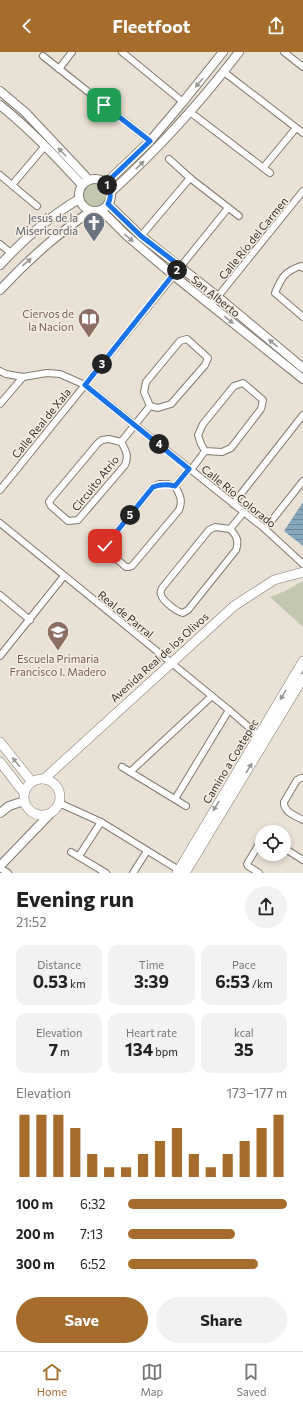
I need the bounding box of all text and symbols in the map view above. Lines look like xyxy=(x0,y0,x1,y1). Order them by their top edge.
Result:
icon: back xyxy=(16,15,38,37)
text: Fleetfoot xyxy=(113,15,190,37)
icon: share xyxy=(265,15,287,37)
one-way arrow xyxy=(194,77,203,88)
pin xyxy=(87,88,121,122)
icon: arrive xyxy=(93,94,115,116)
one-way arrow xyxy=(57,147,67,157)
one-way arrow xyxy=(135,161,145,170)
pin: 1 xyxy=(97,175,117,195)
text: 1 xyxy=(105,178,109,191)
street label: Calle Río del Carmen xyxy=(216,194,290,282)
church icon: Jesús de la Misericordia xyxy=(81,210,107,243)
place label: Jesús de la Misericordia xyxy=(15,211,78,237)
one-way arrow xyxy=(124,233,134,242)
one-way arrow xyxy=(22,258,33,267)
pin: 2 xyxy=(167,260,187,280)
text: 2 xyxy=(174,263,180,276)
street label: San Alberto xyxy=(189,272,243,320)
library icon: Ciervos de la Nacion xyxy=(76,306,102,339)
place label: Ciervos de la Nacion xyxy=(22,307,74,333)
one-way arrow xyxy=(224,316,235,324)
one-way arrow xyxy=(268,338,278,347)
pin: 3 xyxy=(92,354,112,374)
text: 3 xyxy=(99,357,105,370)
street label: Calle Real de Xala xyxy=(9,385,73,461)
pin: 4 xyxy=(149,434,169,454)
text: 4 xyxy=(156,437,162,450)
street label: Circuito Atrio xyxy=(69,452,122,513)
street label: Calle Río Colorado xyxy=(199,462,279,530)
pin: 5 xyxy=(120,505,140,525)
text: 5 xyxy=(127,508,133,521)
pin xyxy=(88,529,122,563)
icon: check xyxy=(94,535,116,557)
street label: Real de Parral xyxy=(96,588,156,640)
street label: Avenida Real de los Olivos xyxy=(107,610,211,704)
school or university icon: Escuela Primaria Francisco I. Madero xyxy=(45,619,71,652)
place label: Escuela Primaria Francisco I. Madero xyxy=(10,652,107,678)
one-way arrow xyxy=(280,689,287,701)
street label: Camino a Coatepec xyxy=(200,716,260,806)
one-way arrow xyxy=(12,756,20,767)
one-way arrow xyxy=(245,763,253,773)
one-way arrow xyxy=(213,800,220,812)
map controls xyxy=(255,825,291,861)
button: locate xyxy=(255,825,291,861)
text: Evening run xyxy=(16,885,134,912)
button: share xyxy=(245,886,287,928)
text: 21:52 xyxy=(16,914,47,930)
text: Distance xyxy=(37,958,81,971)
text: Time xyxy=(139,958,164,971)
text: Pace xyxy=(232,958,256,971)
text: 0.53 xyxy=(33,971,68,992)
text: 3:39 xyxy=(134,971,169,992)
text: 6:53 xyxy=(215,971,250,992)
text: km xyxy=(68,977,86,990)
text: /km xyxy=(250,977,273,990)
text: Elevation xyxy=(36,1026,82,1039)
text: Heart rate xyxy=(126,1026,177,1039)
text: kcal xyxy=(234,1026,254,1039)
text: 7 xyxy=(49,1039,58,1060)
text: 134 xyxy=(125,1039,153,1060)
text: 35 xyxy=(234,1039,254,1060)
text: m xyxy=(58,1045,70,1058)
text: bpm xyxy=(153,1045,178,1058)
text: Elevation xyxy=(16,1085,71,1101)
text: 173–177 m xyxy=(226,1085,287,1101)
text: 100 m xyxy=(16,1196,53,1212)
text: 6:32 xyxy=(80,1196,106,1212)
text: 200 m xyxy=(16,1226,54,1242)
text: 7:13 xyxy=(80,1226,103,1242)
text: 300 m xyxy=(16,1256,55,1272)
text: 6:52 xyxy=(80,1256,106,1272)
button: Save xyxy=(16,1297,148,1343)
button: Share xyxy=(156,1297,287,1343)
tab: Home xyxy=(37,1361,67,1398)
tab: Map xyxy=(140,1361,163,1398)
tab: Saved xyxy=(237,1361,266,1398)

